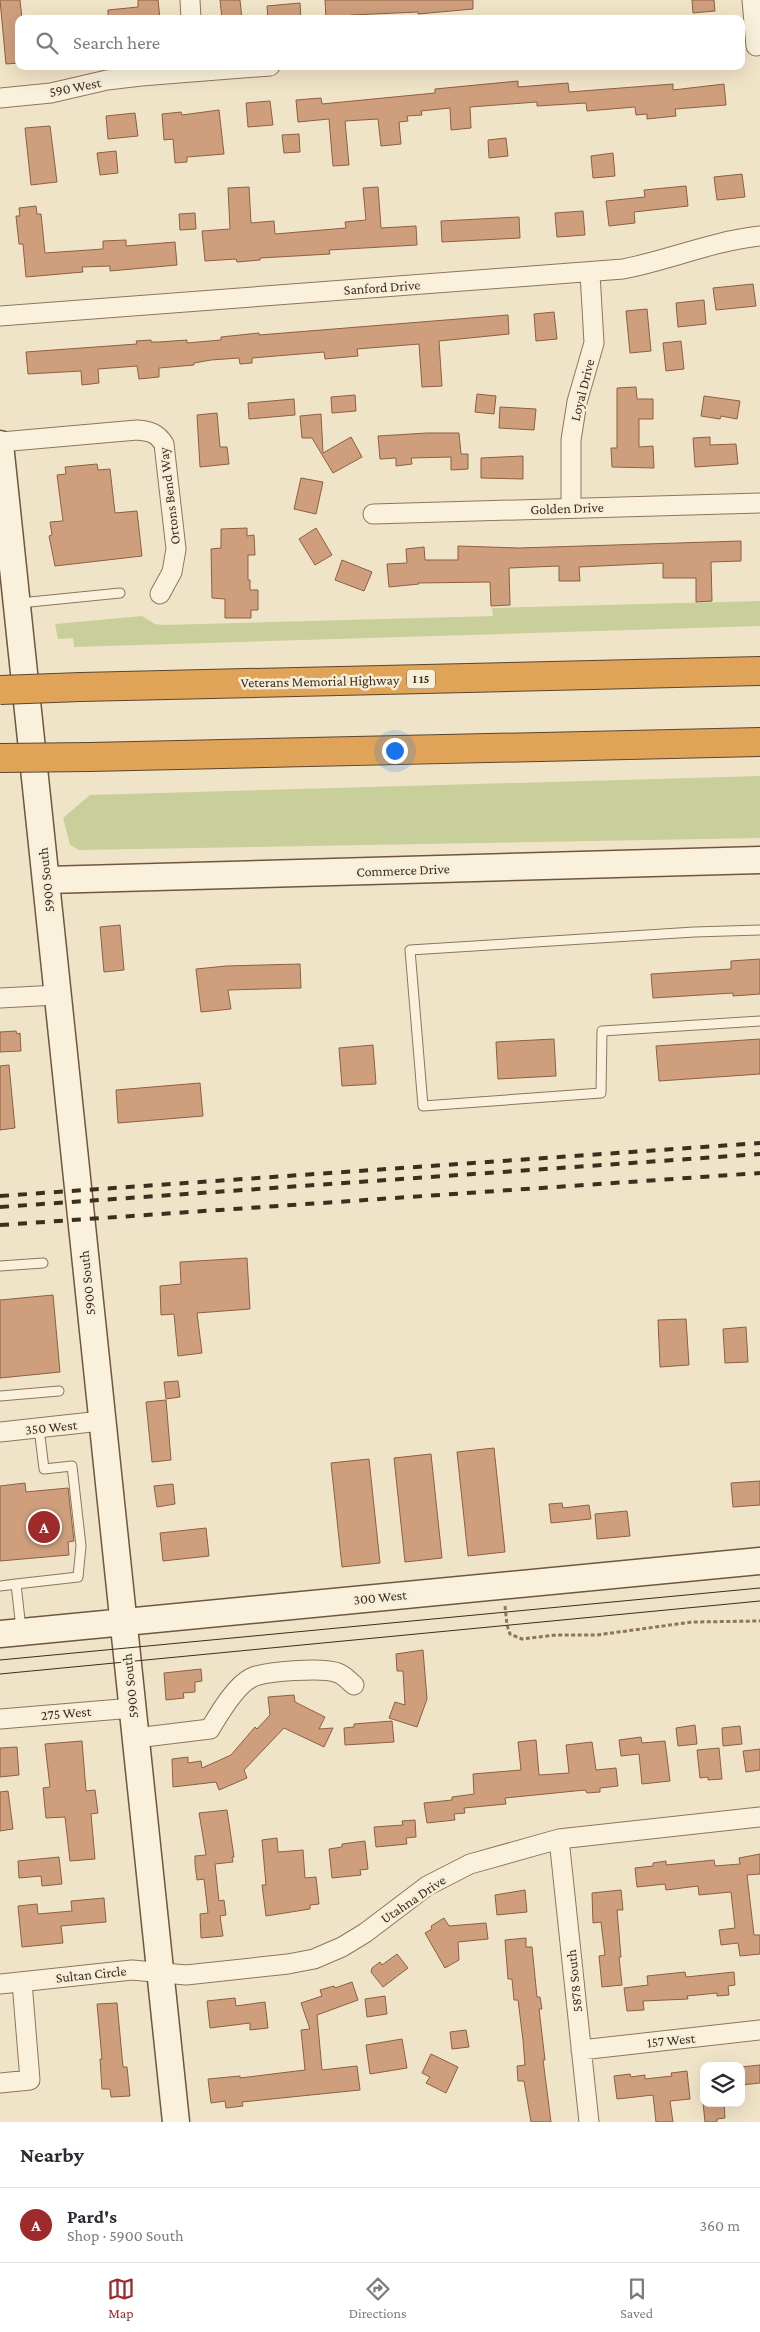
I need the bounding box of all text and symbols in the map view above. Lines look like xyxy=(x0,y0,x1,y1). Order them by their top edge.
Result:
search box xyxy=(15,15,745,70)
icon: search xyxy=(33,29,61,57)
text: Search here xyxy=(73,32,160,53)
street label: 590 West xyxy=(48,74,103,100)
street label: Sanford Drive xyxy=(343,276,421,298)
street label: Loyal Drive xyxy=(567,357,597,423)
street label: Ortons Bend Way xyxy=(155,446,183,546)
street label: Golden Drive xyxy=(530,499,604,517)
road number: I 15 xyxy=(407,670,435,689)
street label: Veterans Memorial Highway xyxy=(241,672,400,690)
your location xyxy=(382,738,408,764)
street label: 5900 South xyxy=(35,846,57,913)
street label: Commerce Drive xyxy=(356,860,450,880)
street label: 5900 South xyxy=(76,1249,98,1316)
street label: 350 West xyxy=(24,1416,78,1438)
pin: A xyxy=(28,1508,60,1546)
street label: 300 West xyxy=(352,1586,408,1608)
street label: 5900 South xyxy=(119,1652,141,1719)
street label: 275 West xyxy=(40,1703,92,1723)
street label: Utahna Drive xyxy=(378,1872,448,1926)
street label: 5878 South xyxy=(563,1948,585,2013)
street label: Sultan Circle xyxy=(55,1962,127,1986)
street label: 157 West xyxy=(646,2029,696,2050)
map controls xyxy=(700,2062,745,2107)
button: layers xyxy=(700,2062,745,2107)
text: Nearby xyxy=(20,2143,84,2167)
text: Pard's xyxy=(67,2206,117,2227)
text: A xyxy=(31,2217,41,2234)
text: 360 m xyxy=(699,2217,740,2234)
text: Shop · 5900 South xyxy=(67,2227,184,2244)
tab: Map xyxy=(107,2275,135,2321)
tab: Directions xyxy=(349,2275,407,2321)
tab: Saved xyxy=(620,2275,653,2321)

